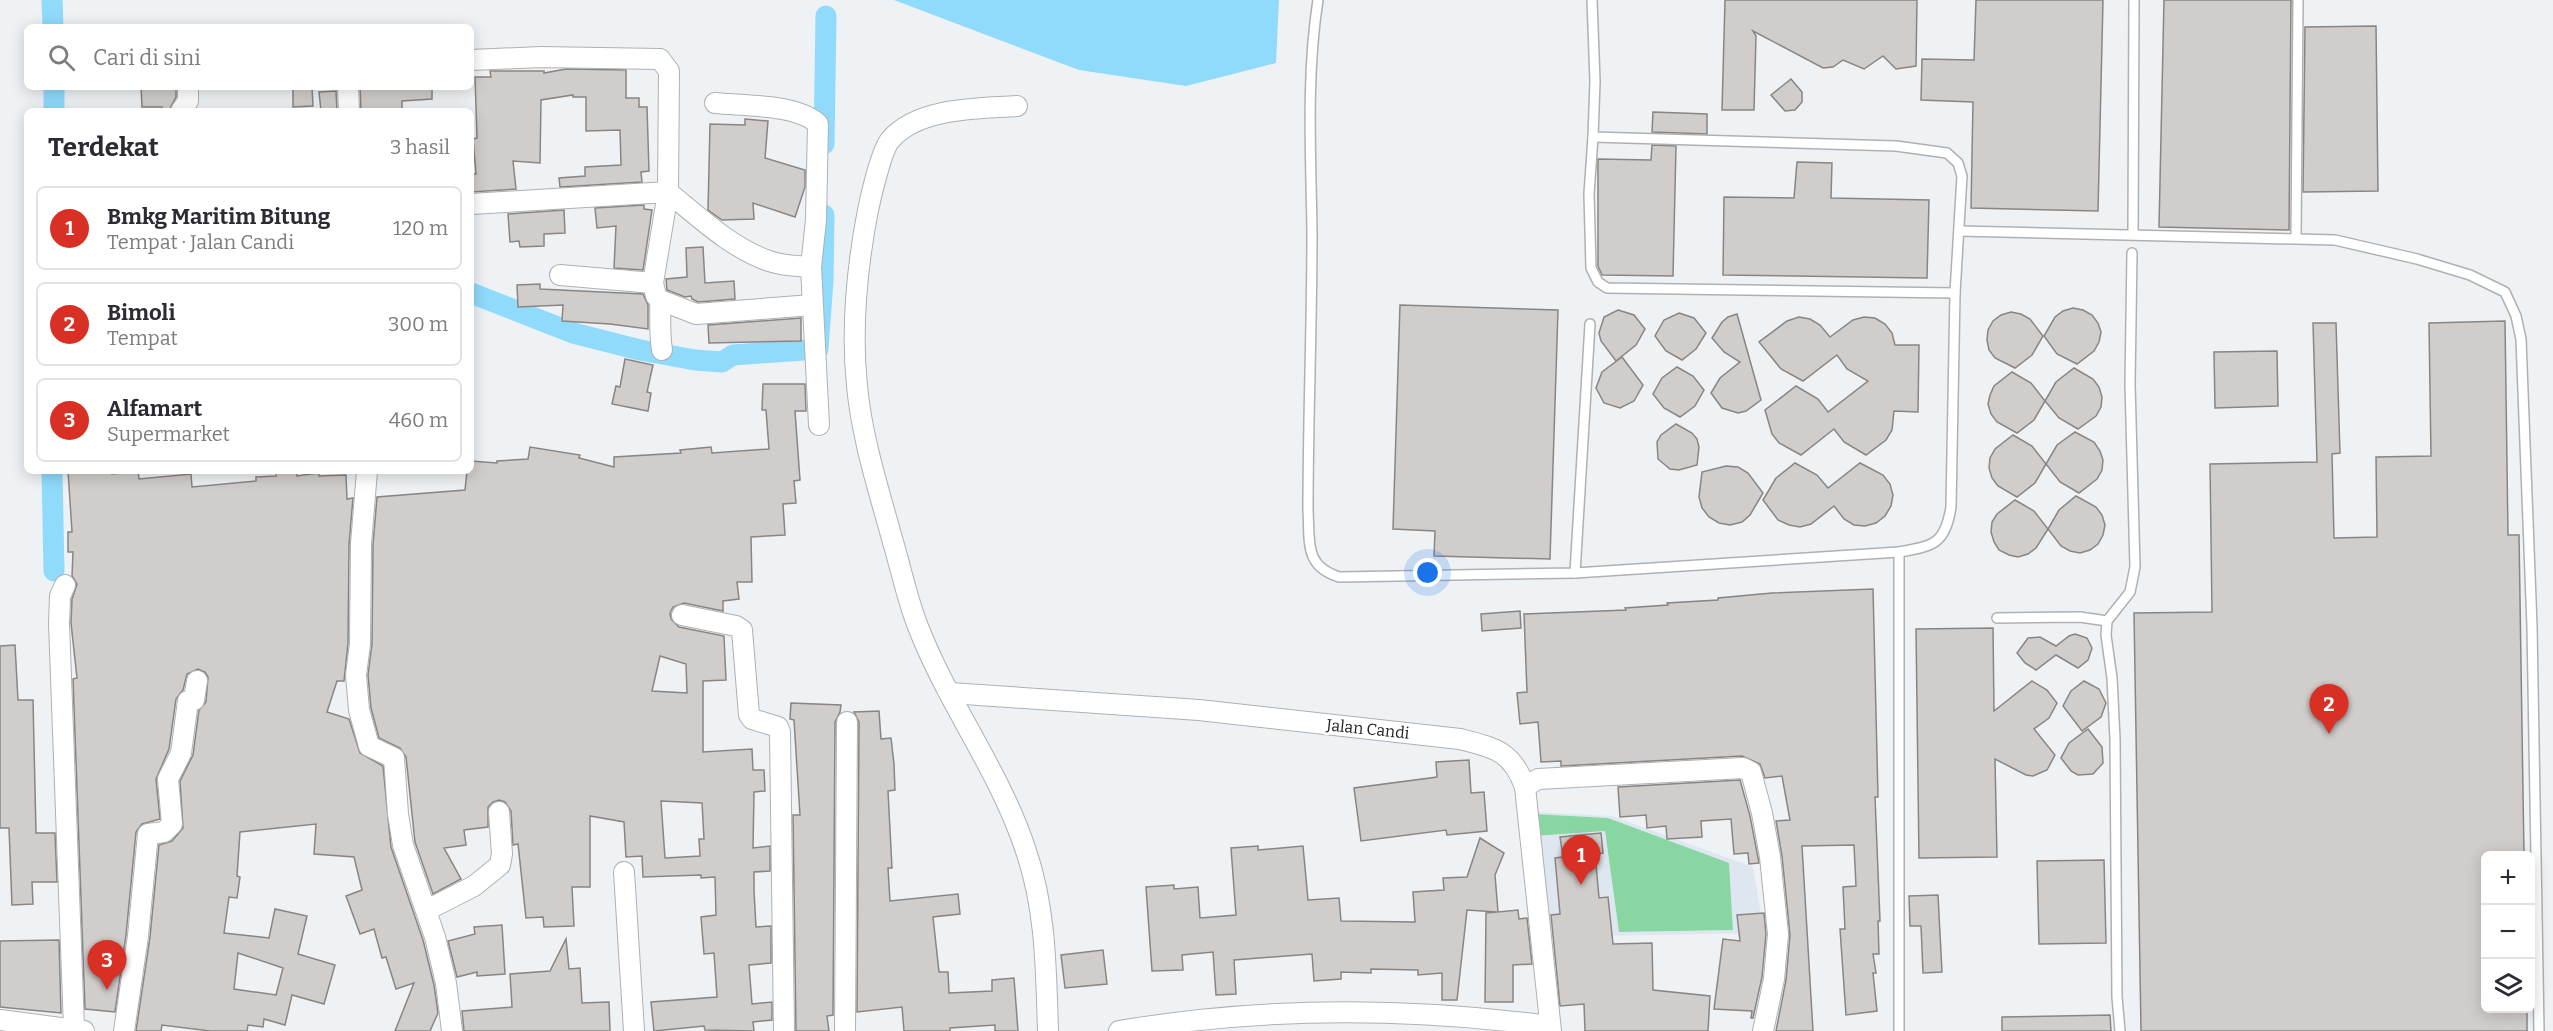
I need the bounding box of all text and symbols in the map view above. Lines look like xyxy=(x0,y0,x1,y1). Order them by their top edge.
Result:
search box xyxy=(24,24,474,90)
icon: search xyxy=(45,41,78,74)
text: Cari di sini xyxy=(93,44,201,71)
text: Terdekat xyxy=(48,132,159,163)
text: 3 hasil xyxy=(390,135,450,159)
text: Bmkg Maritim Bitung xyxy=(107,203,330,230)
text: 1 xyxy=(65,216,74,240)
text: 120 m xyxy=(393,216,448,240)
text: Tempat · Jalan Candi xyxy=(107,230,294,254)
text: Bimoli xyxy=(107,299,175,326)
text: 2 xyxy=(64,312,75,336)
text: 300 m xyxy=(388,312,448,336)
text: Tempat xyxy=(107,326,178,350)
text: Alfamart xyxy=(107,395,202,422)
text: 3 xyxy=(64,408,75,432)
text: 460 m xyxy=(389,408,448,432)
text: Supermarket xyxy=(107,422,230,446)
your location xyxy=(1413,558,1442,587)
pin: 2 xyxy=(2310,684,2348,734)
street label: Jalan Candi xyxy=(1325,715,1411,743)
pin: 1 xyxy=(1562,836,1600,885)
map controls xyxy=(2481,851,2535,1013)
button: + xyxy=(2481,851,2535,905)
button: − xyxy=(2481,905,2535,959)
pin: 3 xyxy=(88,940,126,990)
button: layers xyxy=(2481,959,2535,1013)

